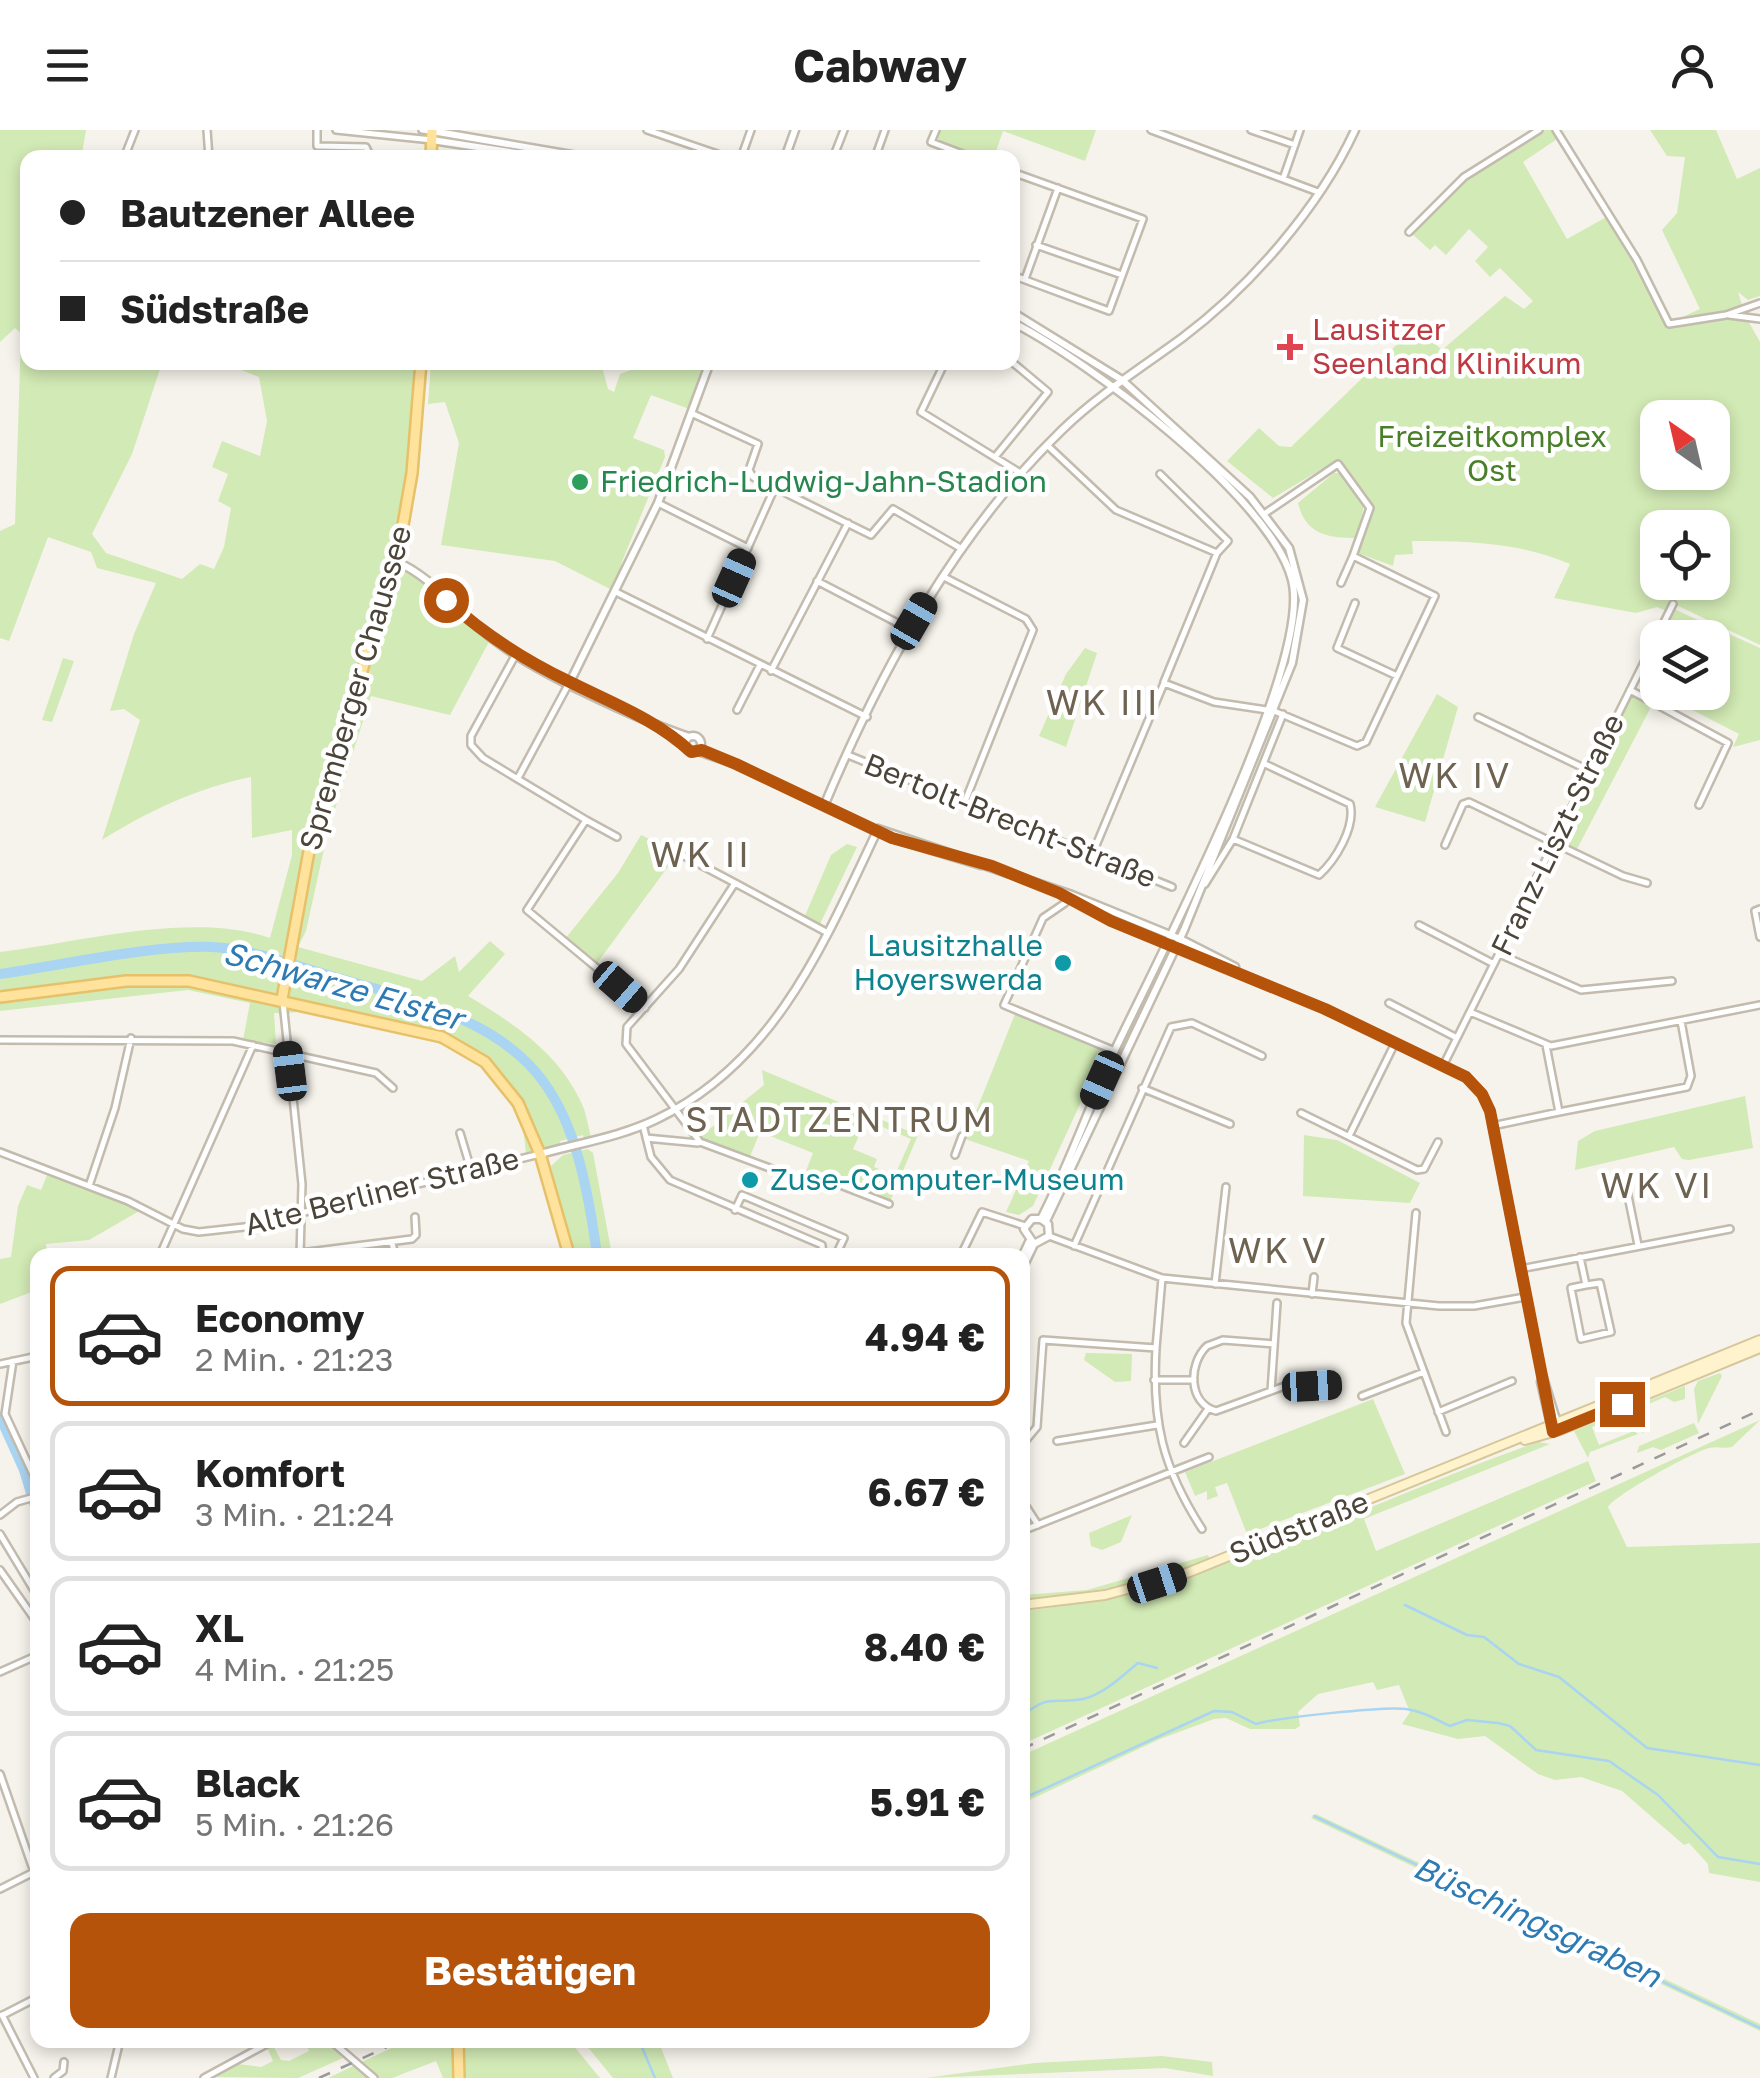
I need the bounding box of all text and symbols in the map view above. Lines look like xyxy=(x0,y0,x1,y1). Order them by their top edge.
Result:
icon: menu xyxy=(40,38,95,93)
text: Cabway xyxy=(793,38,967,92)
icon: person xyxy=(1665,38,1720,93)
text: Bautzener Allee xyxy=(120,190,415,235)
text: Südstraße xyxy=(120,286,309,331)
place label: Lausitzer Seenland Klinikum xyxy=(1312,311,1582,381)
marker: Lausitzer Seenland Klinikum xyxy=(1277,334,1303,360)
north arrow xyxy=(1640,400,1730,490)
map controls xyxy=(1640,400,1730,710)
park label: Freizeitkomplex Ost xyxy=(1377,418,1607,488)
place label: Friedrich-Ludwig-Jahn-Stadion xyxy=(600,463,1047,499)
marker: Friedrich-Ludwig-Jahn-Stadion xyxy=(569,471,591,493)
button: locate xyxy=(1640,510,1730,600)
street label: Spremberger Chaussee xyxy=(291,521,419,854)
car xyxy=(708,544,760,612)
route start xyxy=(424,578,469,623)
car xyxy=(886,588,942,654)
button: layers xyxy=(1640,620,1730,710)
district label: WK III xyxy=(1046,681,1160,723)
street label: Franz-Liszt-Straße xyxy=(1483,708,1631,961)
street label: Bertolt-Brecht-Straße xyxy=(859,745,1162,895)
district label: WK IV xyxy=(1398,754,1512,796)
district label: WK II xyxy=(651,833,751,875)
place label: Lausitzhalle Hoyerswerda xyxy=(853,927,1043,997)
water label: Schwarze Elster xyxy=(219,933,472,1039)
marker: Lausitzhalle Hoyerswerda xyxy=(1052,952,1074,974)
car xyxy=(588,956,652,1018)
car xyxy=(271,1039,309,1103)
car xyxy=(1076,1046,1128,1114)
district label: STADTZENTRUM xyxy=(685,1098,995,1140)
street label: Alte Berliner Straße xyxy=(241,1140,522,1242)
place label: Zuse-Computer-Museum xyxy=(770,1161,1124,1197)
district label: WK VI xyxy=(1600,1164,1714,1206)
marker: Zuse-Computer-Museum xyxy=(739,1169,761,1191)
district label: WK V xyxy=(1228,1229,1328,1271)
icon: car xyxy=(75,1291,165,1381)
text: Economy xyxy=(195,1295,364,1340)
text: 4.94 € xyxy=(865,1314,985,1359)
text: 2 Min. · 21:23 xyxy=(195,1340,394,1378)
car xyxy=(1281,1369,1343,1403)
route end xyxy=(1600,1382,1645,1427)
icon: car xyxy=(75,1446,165,1536)
text: Komfort xyxy=(195,1450,345,1495)
text: 6.67 € xyxy=(868,1469,985,1514)
street label: Südstraße xyxy=(1224,1483,1373,1571)
text: 3 Min. · 21:24 xyxy=(195,1495,394,1533)
car xyxy=(1124,1559,1190,1607)
icon: car xyxy=(75,1601,165,1691)
text: XL xyxy=(195,1605,244,1650)
text: 8.40 € xyxy=(864,1624,985,1669)
text: 4 Min. · 21:25 xyxy=(195,1650,394,1688)
icon: car xyxy=(75,1756,165,1846)
text: Black xyxy=(195,1760,300,1805)
text: 5.91 € xyxy=(870,1779,985,1824)
text: 5 Min. · 21:26 xyxy=(195,1805,394,1843)
water label: Büschingsgraben xyxy=(1408,1847,1668,1995)
button: Bestätigen xyxy=(70,1913,990,2028)

